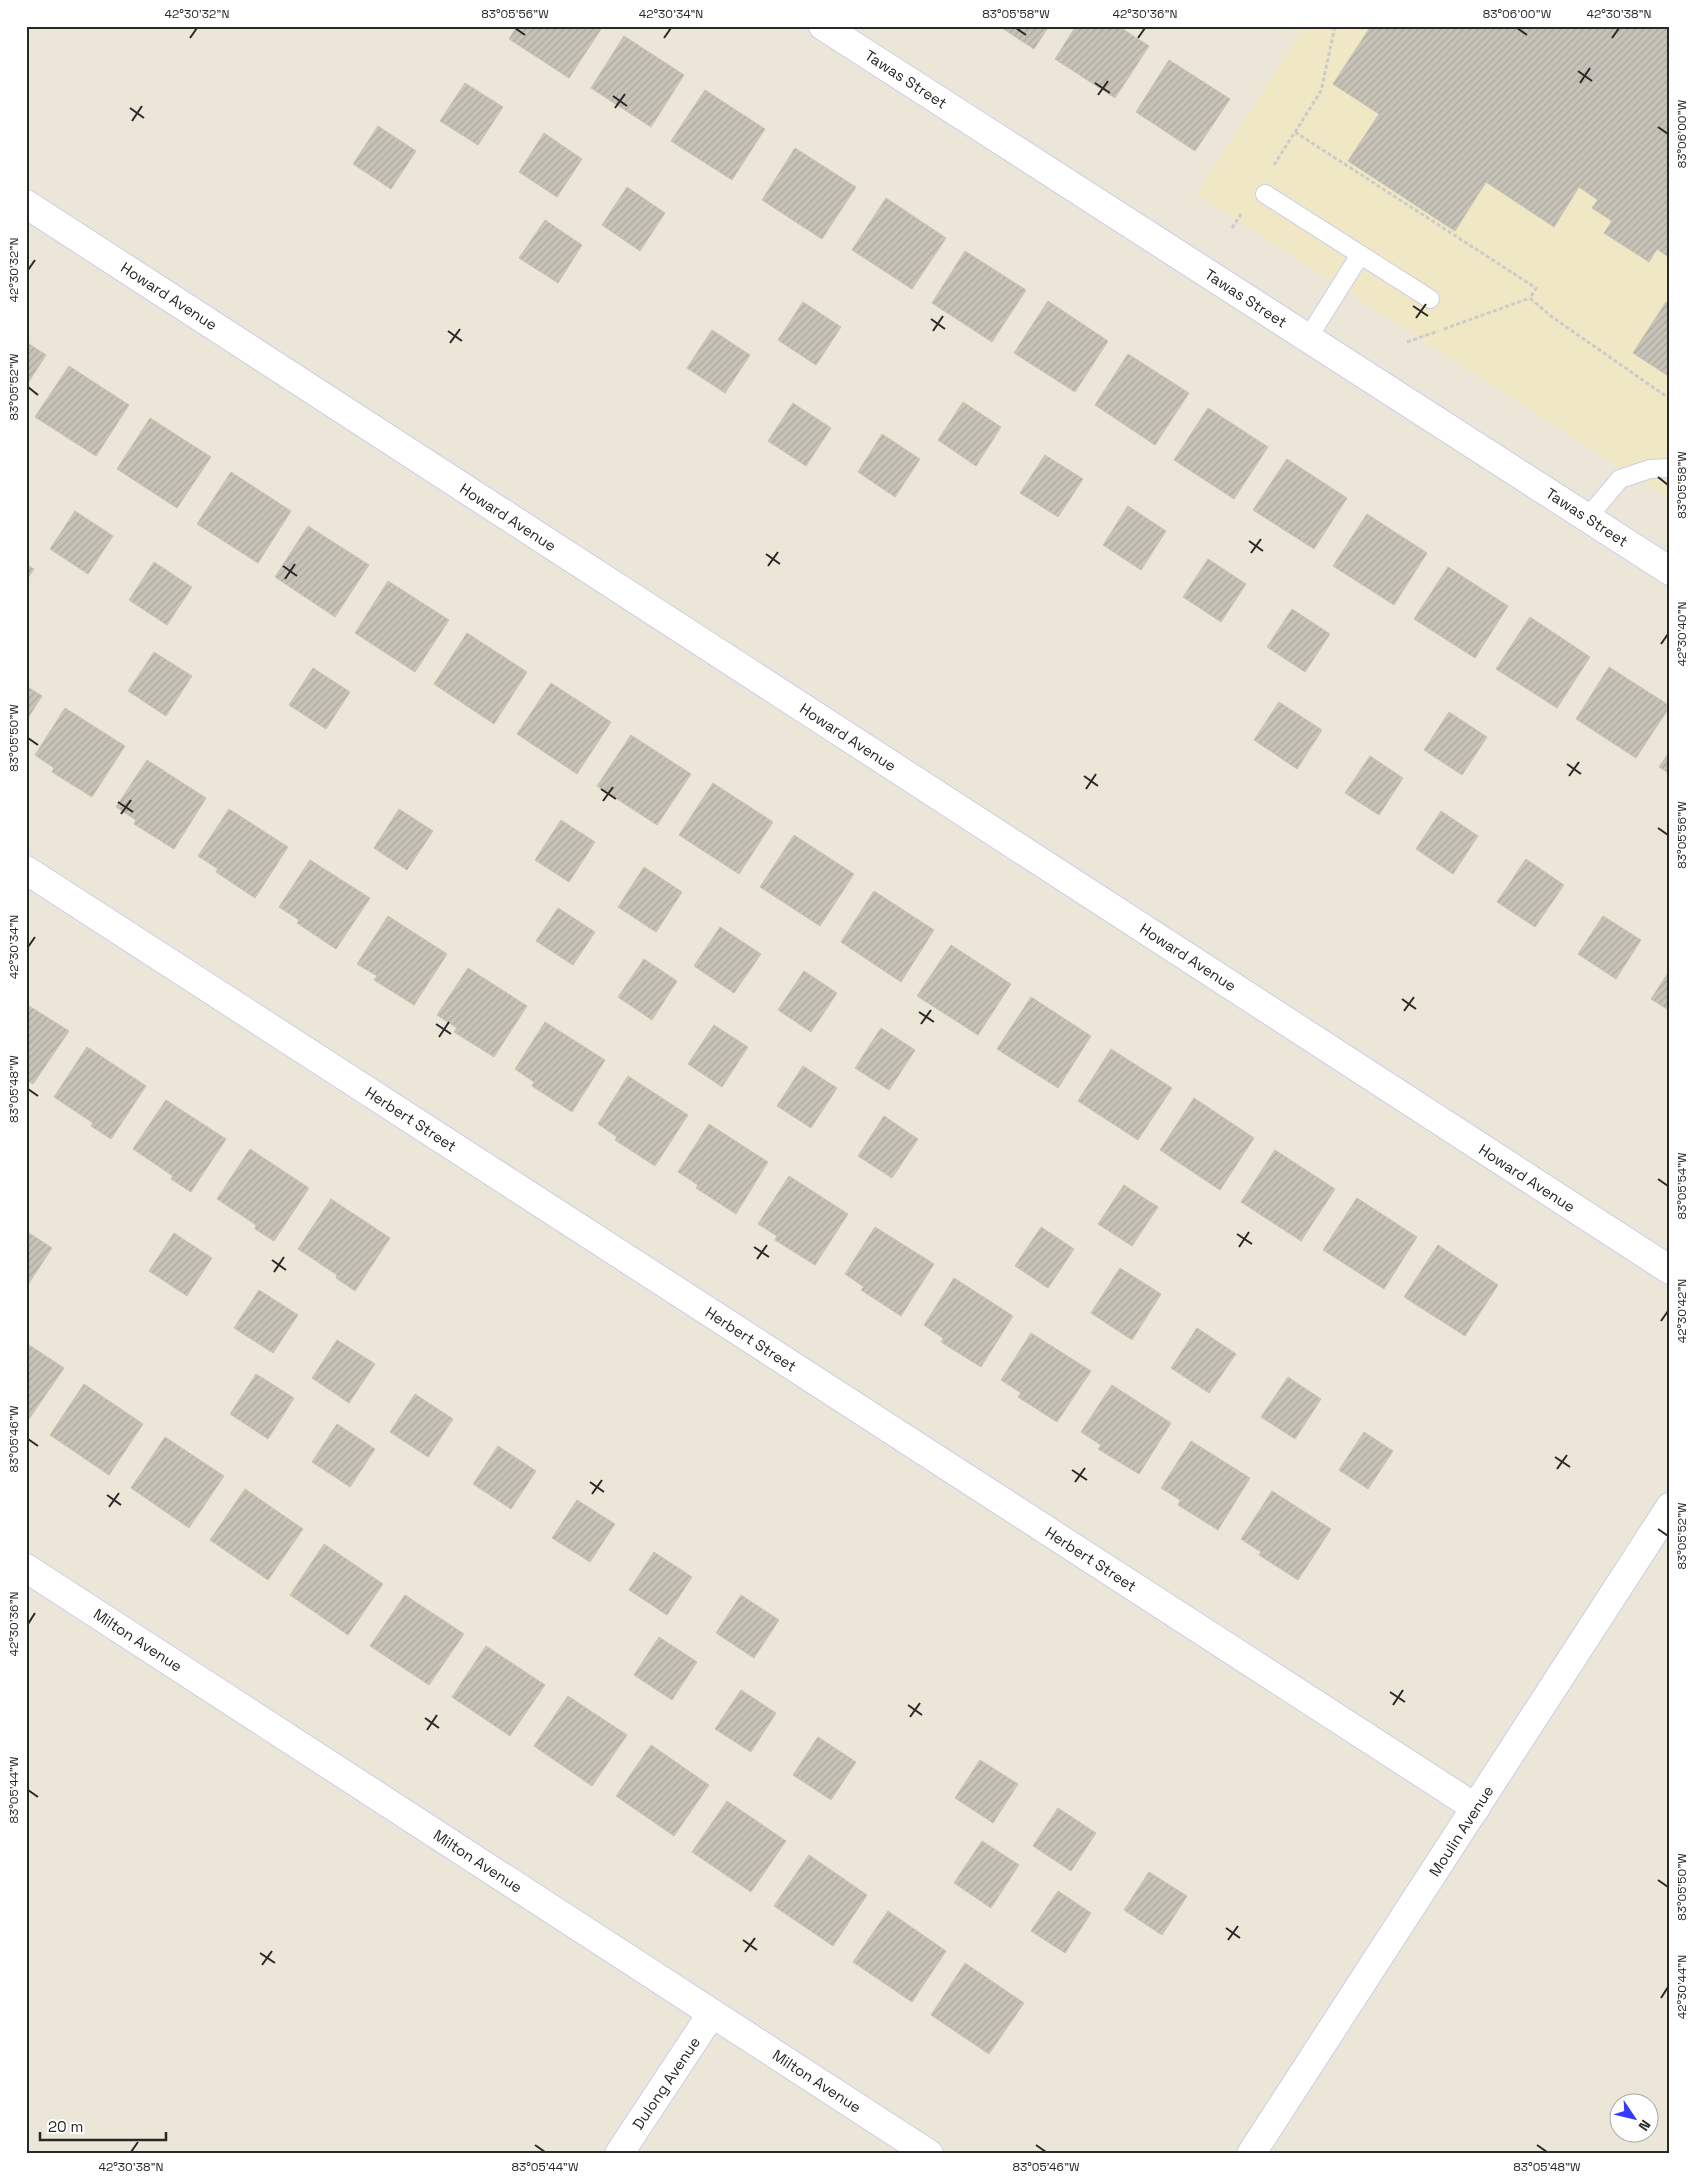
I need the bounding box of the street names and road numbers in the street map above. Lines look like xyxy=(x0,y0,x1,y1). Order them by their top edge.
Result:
street label: Tawas Street xyxy=(861,45,951,113)
street label: Howard Avenue xyxy=(117,258,221,334)
street label: Tawas Street xyxy=(1201,264,1291,332)
street label: Howard Avenue xyxy=(456,479,560,555)
street label: Tawas Street xyxy=(1542,483,1632,551)
street label: Howard Avenue xyxy=(796,699,900,775)
street label: Howard Avenue xyxy=(1136,919,1240,995)
street label: Herbert Street xyxy=(362,1082,460,1156)
street label: Howard Avenue xyxy=(1475,1140,1579,1216)
street label: Herbert Street xyxy=(702,1302,800,1376)
street label: Herbert Street xyxy=(1042,1522,1140,1596)
street label: Milton Avenue xyxy=(90,1604,186,1676)
street label: Moulin Avenue xyxy=(1425,1782,1498,1880)
street label: Milton Avenue xyxy=(430,1825,526,1897)
street label: Dulong Avenue xyxy=(628,2033,704,2133)
street label: Milton Avenue xyxy=(769,2045,865,2117)

